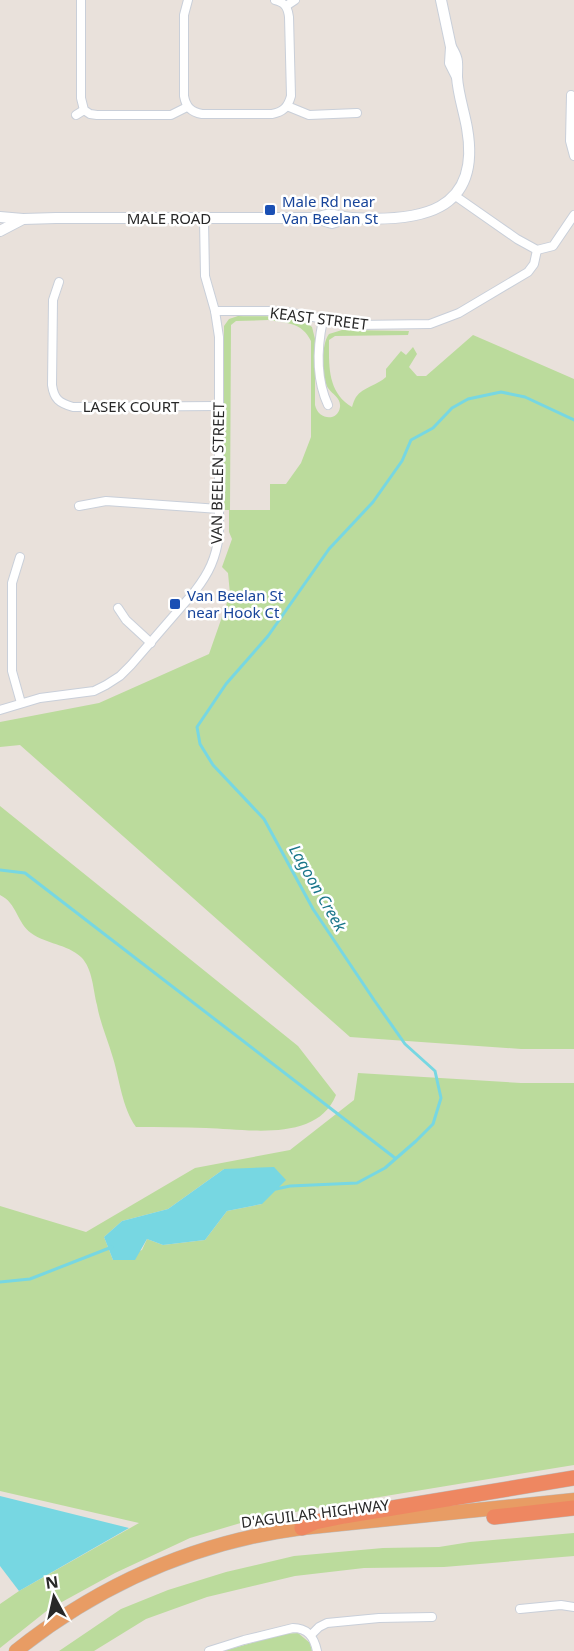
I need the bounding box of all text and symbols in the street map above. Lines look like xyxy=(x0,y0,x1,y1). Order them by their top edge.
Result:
place label: Male Rd near Van Beelan St xyxy=(282,191,379,228)
marker: Male Rd near Van Beelan St xyxy=(263,203,277,217)
street label: MALE ROAD xyxy=(127,208,211,228)
street label: KEAST STREET xyxy=(269,302,370,334)
street label: LASEK COURT xyxy=(83,396,180,416)
street label: VAN BEELEN STREET xyxy=(206,401,228,544)
place label: Van Beelan St near Hook Ct xyxy=(187,585,284,622)
marker: Van Beelan St near Hook Ct xyxy=(168,597,182,611)
water label: Lagoon Creek xyxy=(284,841,352,936)
street label: D'AGUILAR HIGHWAY xyxy=(240,1494,391,1532)
north arrow xyxy=(24,1567,84,1627)
text: N xyxy=(44,1570,60,1594)

